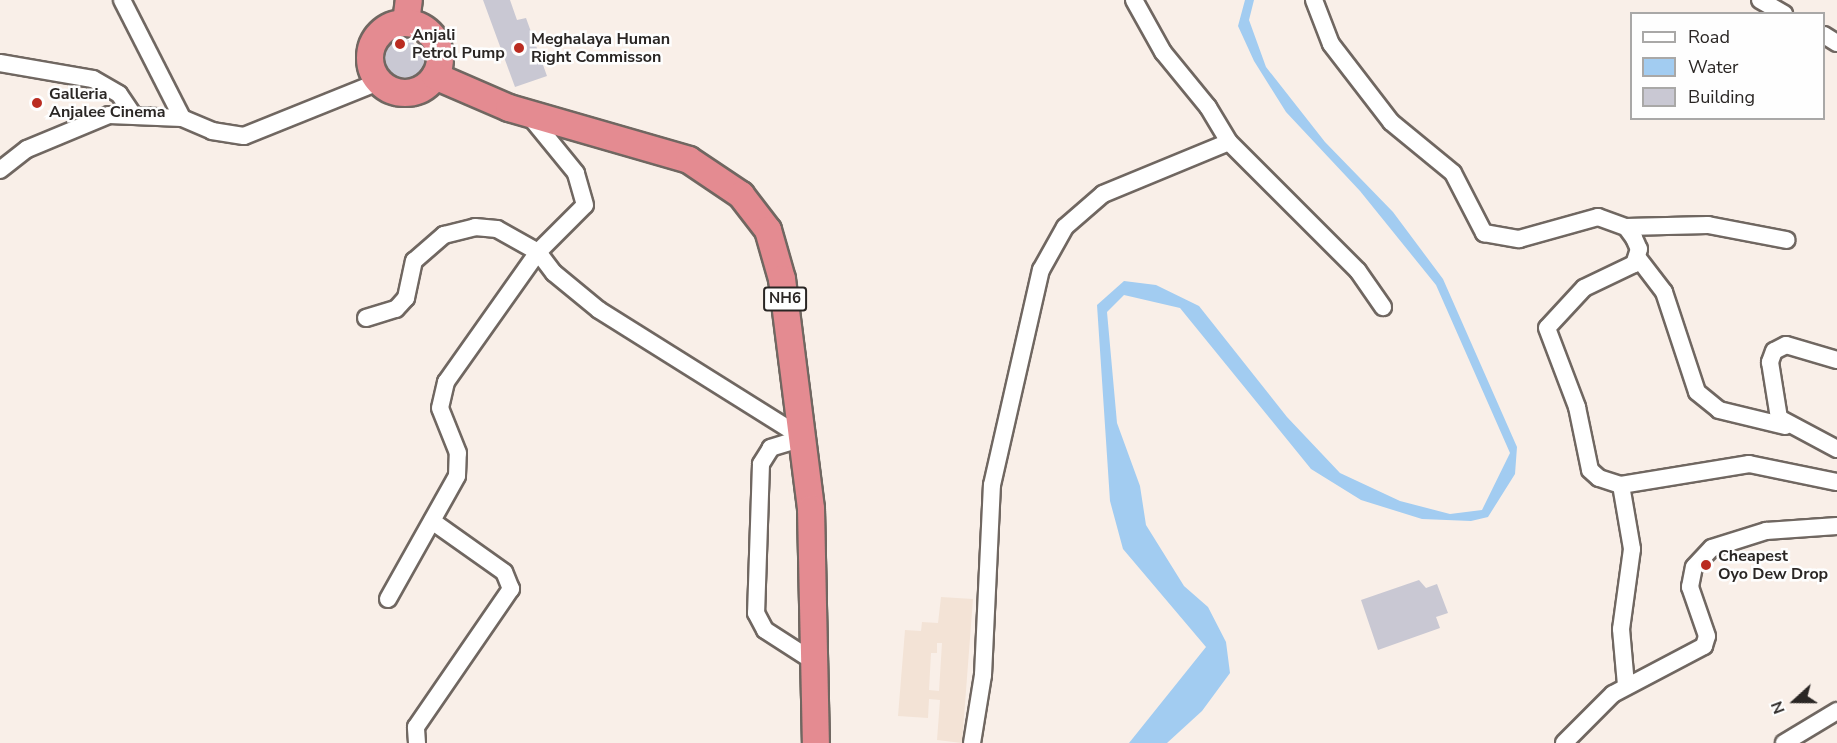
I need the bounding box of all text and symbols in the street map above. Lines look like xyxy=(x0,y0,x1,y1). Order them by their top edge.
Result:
legend xyxy=(1630,12,1825,120)
place label: Anjali Petrol Pump xyxy=(412,25,505,63)
text: Road xyxy=(1688,25,1730,49)
place label: Meghalaya Human Right Commisson xyxy=(531,29,670,67)
marker: Anjali Petrol Pump xyxy=(393,37,407,51)
marker: Meghalaya Human Right Commisson xyxy=(512,41,526,55)
text: Water xyxy=(1688,55,1739,79)
place label: Galleria Anjalee Cinema xyxy=(49,84,166,122)
text: Building xyxy=(1688,85,1755,109)
marker: Galleria Anjalee Cinema xyxy=(30,96,44,110)
road number: NH6 xyxy=(762,287,808,311)
place label: Cheapest Oyo Dew Drop xyxy=(1718,546,1828,584)
marker: Cheapest Oyo Dew Drop xyxy=(1699,558,1713,572)
north arrow xyxy=(1765,671,1825,731)
text: N xyxy=(1766,698,1791,717)

